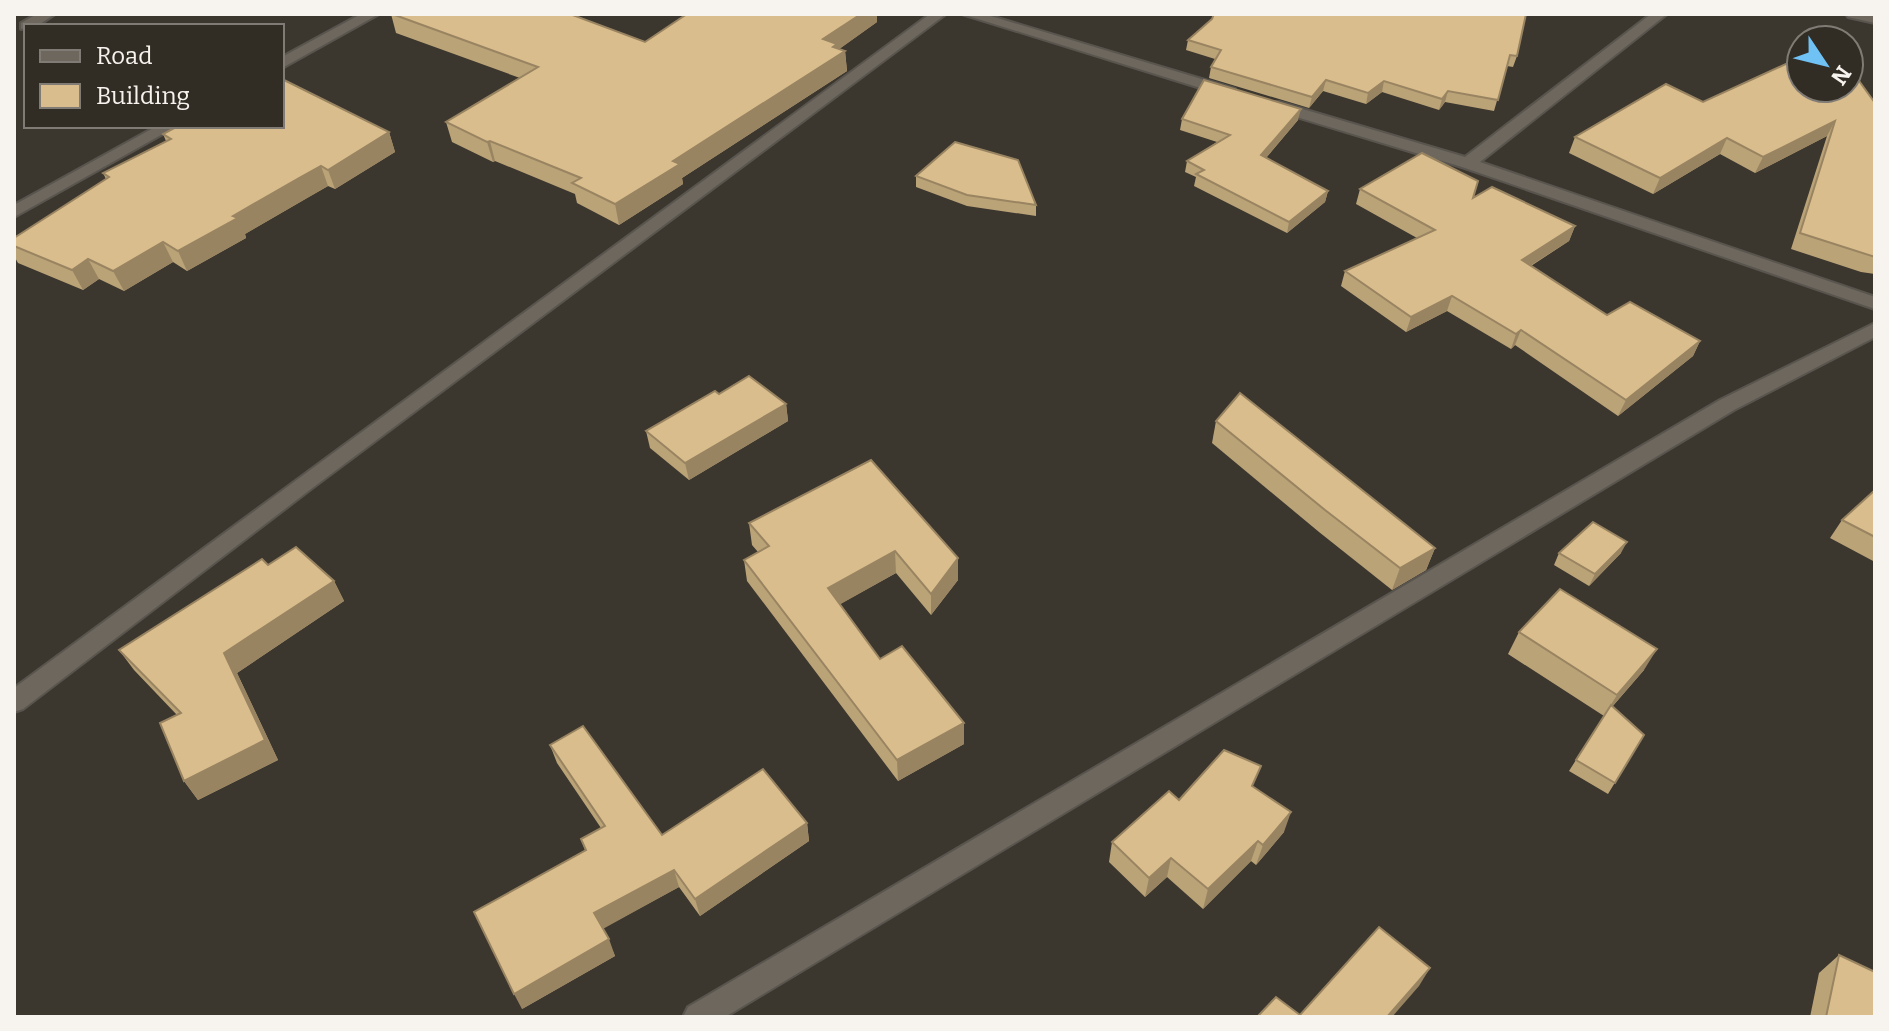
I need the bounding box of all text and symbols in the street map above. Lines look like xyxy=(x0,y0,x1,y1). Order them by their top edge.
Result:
legend xyxy=(24,24,284,128)
north arrow xyxy=(1785,24,1865,104)
text: Road xyxy=(96,42,152,70)
text: N xyxy=(1825,60,1857,90)
text: Building xyxy=(96,82,190,110)

